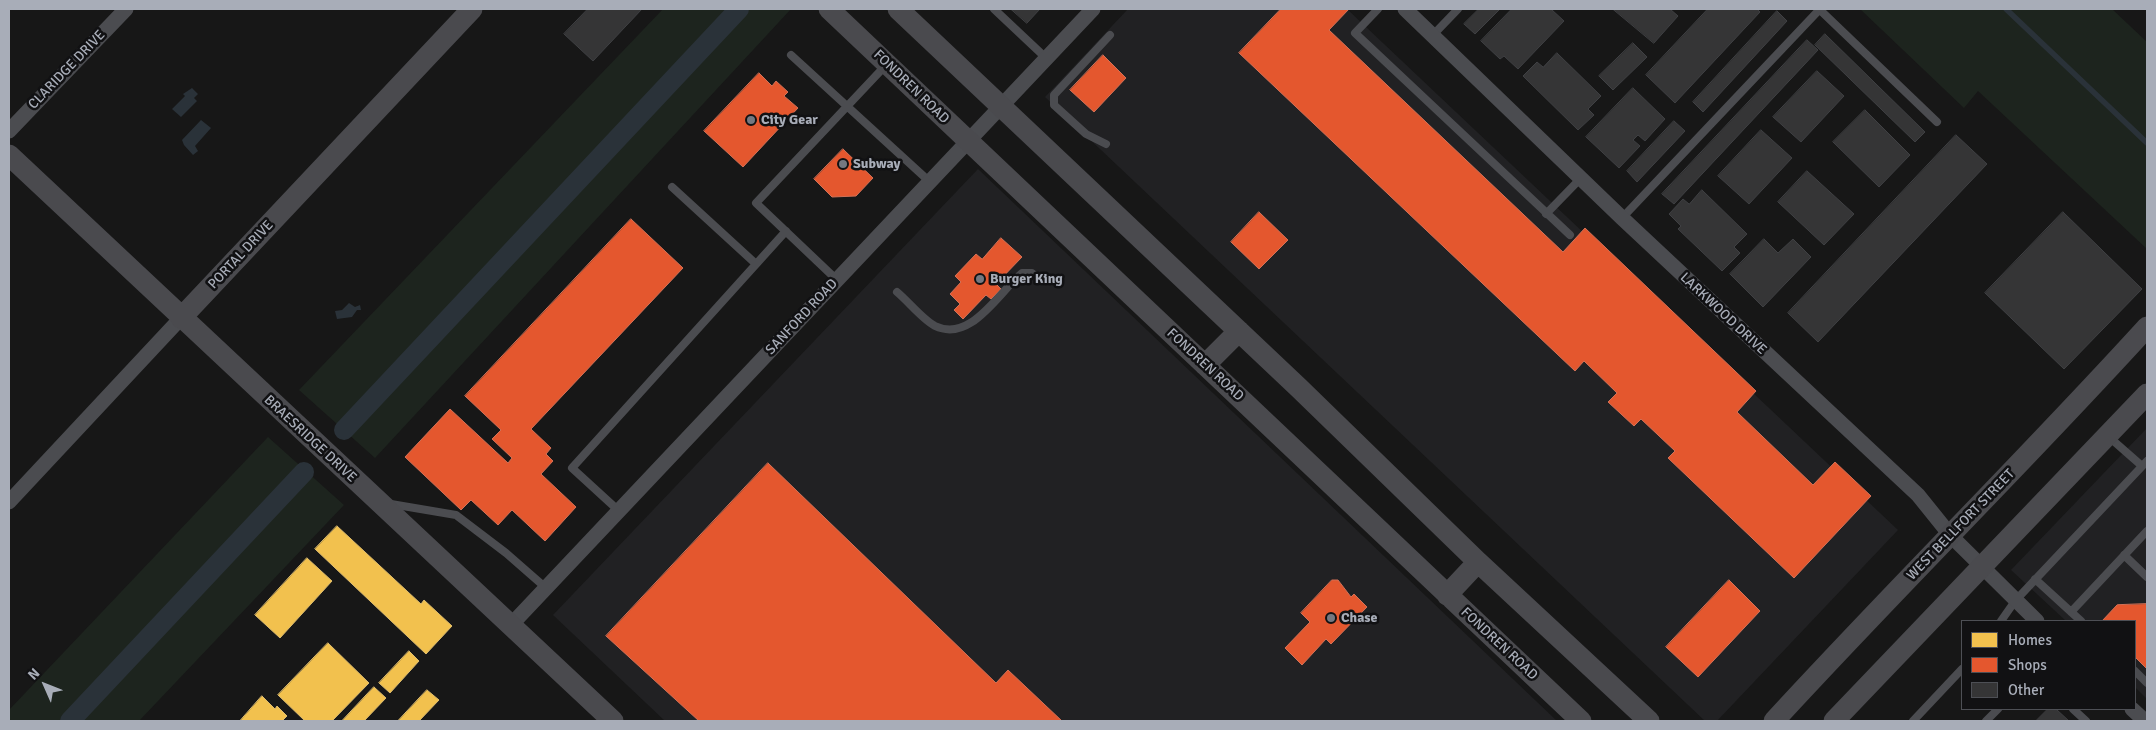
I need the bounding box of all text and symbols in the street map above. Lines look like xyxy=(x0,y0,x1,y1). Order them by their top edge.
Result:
street label: CLARIDGE DRIVE xyxy=(25,27,109,113)
street label: FONDREN ROAD xyxy=(870,47,952,127)
place label: City Gear xyxy=(761,112,818,128)
marker: City Gear xyxy=(745,114,757,126)
place label: Subway xyxy=(853,156,900,172)
marker: Subway xyxy=(837,158,849,170)
street label: PORTAL DRIVE xyxy=(205,217,277,293)
street label: LARKWOOD DRIVE xyxy=(1676,270,1770,358)
place label: Burger King xyxy=(990,271,1063,287)
marker: Burger King xyxy=(974,273,986,285)
street label: SANFORD ROAD xyxy=(763,276,841,358)
street label: FONDREN ROAD xyxy=(1163,325,1247,405)
street label: BRAESRIDGE DRIVE xyxy=(260,392,360,486)
street label: WEST BELLFORT STREET xyxy=(1904,466,2018,584)
street label: FONDREN ROAD xyxy=(1457,604,1541,684)
place label: Chase xyxy=(1341,610,1377,626)
marker: Chase xyxy=(1325,612,1337,624)
legend xyxy=(1961,620,2136,710)
text: Homes xyxy=(2008,631,2052,649)
text: Shops xyxy=(2008,656,2047,674)
north arrow xyxy=(20,660,70,710)
text: N xyxy=(24,665,43,684)
text: Other xyxy=(2008,681,2044,699)

